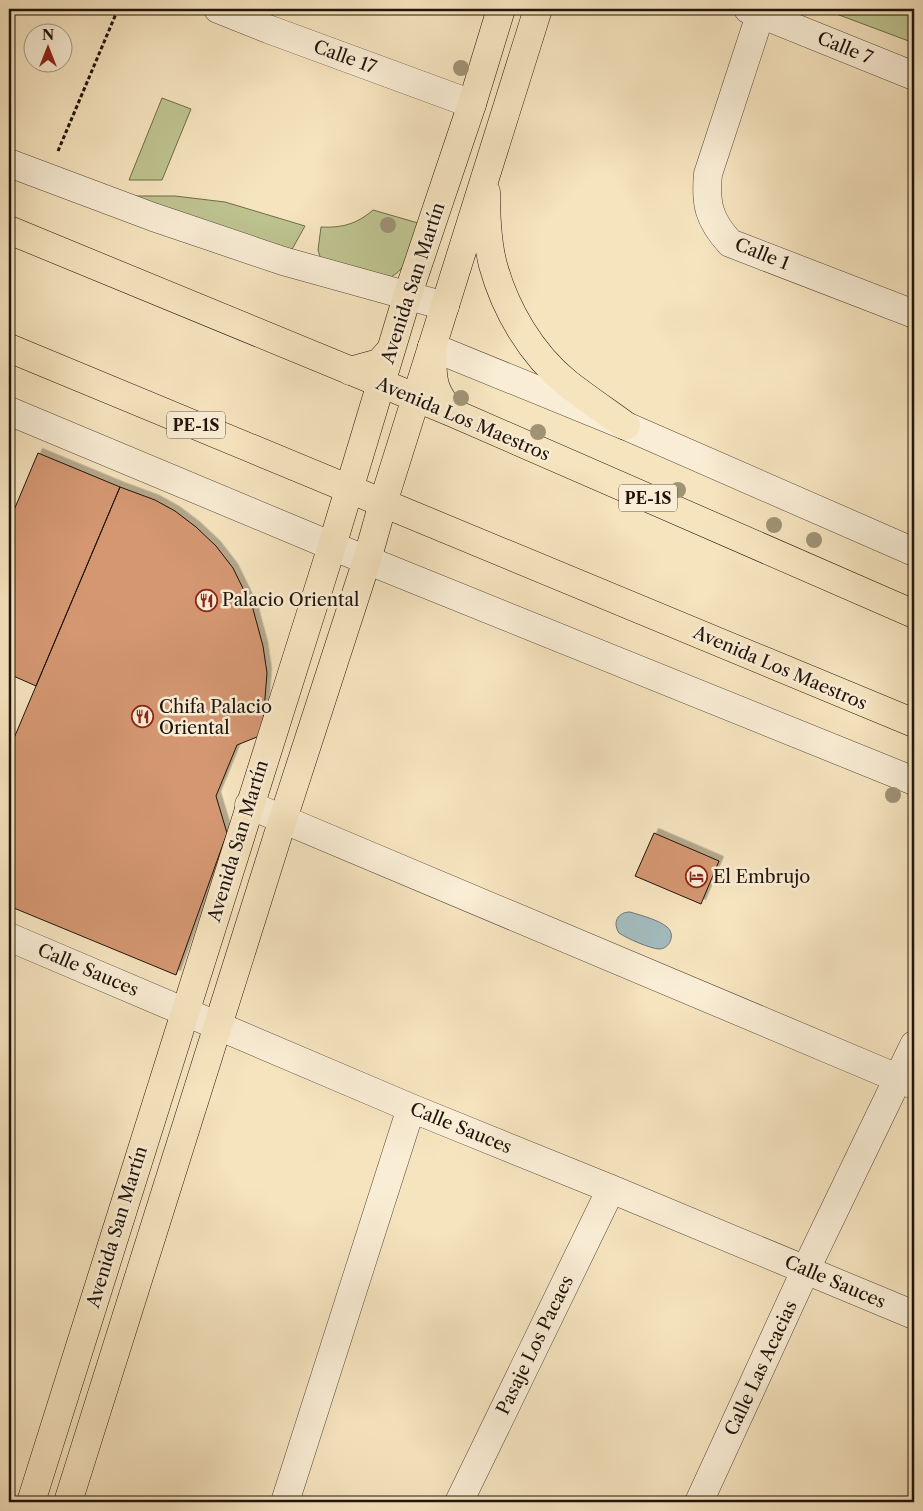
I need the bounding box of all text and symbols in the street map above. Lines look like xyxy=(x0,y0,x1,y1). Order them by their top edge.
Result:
north arrow xyxy=(22,22,72,72)
text: N xyxy=(42,26,54,44)
street label: Calle 7 xyxy=(814,27,876,69)
street label: Calle 17 xyxy=(311,35,380,79)
street label: Avenida San Martín xyxy=(376,200,449,367)
street label: Calle 1 xyxy=(732,233,793,275)
street label: Avenida Los Maestros xyxy=(372,372,553,466)
road number: PE-1S xyxy=(167,412,225,438)
road number: PE-1S xyxy=(619,484,677,512)
restaurant icon: Palacio Oriental xyxy=(194,588,218,612)
place label: Palacio Oriental xyxy=(222,589,359,611)
street label: Avenida Los Maestros xyxy=(689,621,870,715)
place label: Chifa Palacio Oriental xyxy=(159,696,272,739)
restaurant icon: Chifa Palacio Oriental xyxy=(131,705,155,729)
street label: Avenida San Martín xyxy=(203,758,273,925)
hotel icon: El Embrujo xyxy=(685,865,709,889)
place label: El Embrujo xyxy=(713,866,810,888)
street label: Calle Sauces xyxy=(34,939,142,1001)
street label: Calle Sauces xyxy=(407,1098,515,1158)
street label: Avenida San Martín xyxy=(82,1144,152,1311)
street label: Calle Sauces xyxy=(781,1251,889,1313)
street label: Pasaje Los Pacaes xyxy=(492,1272,578,1418)
street label: Calle Las Acacias xyxy=(720,1297,802,1439)

